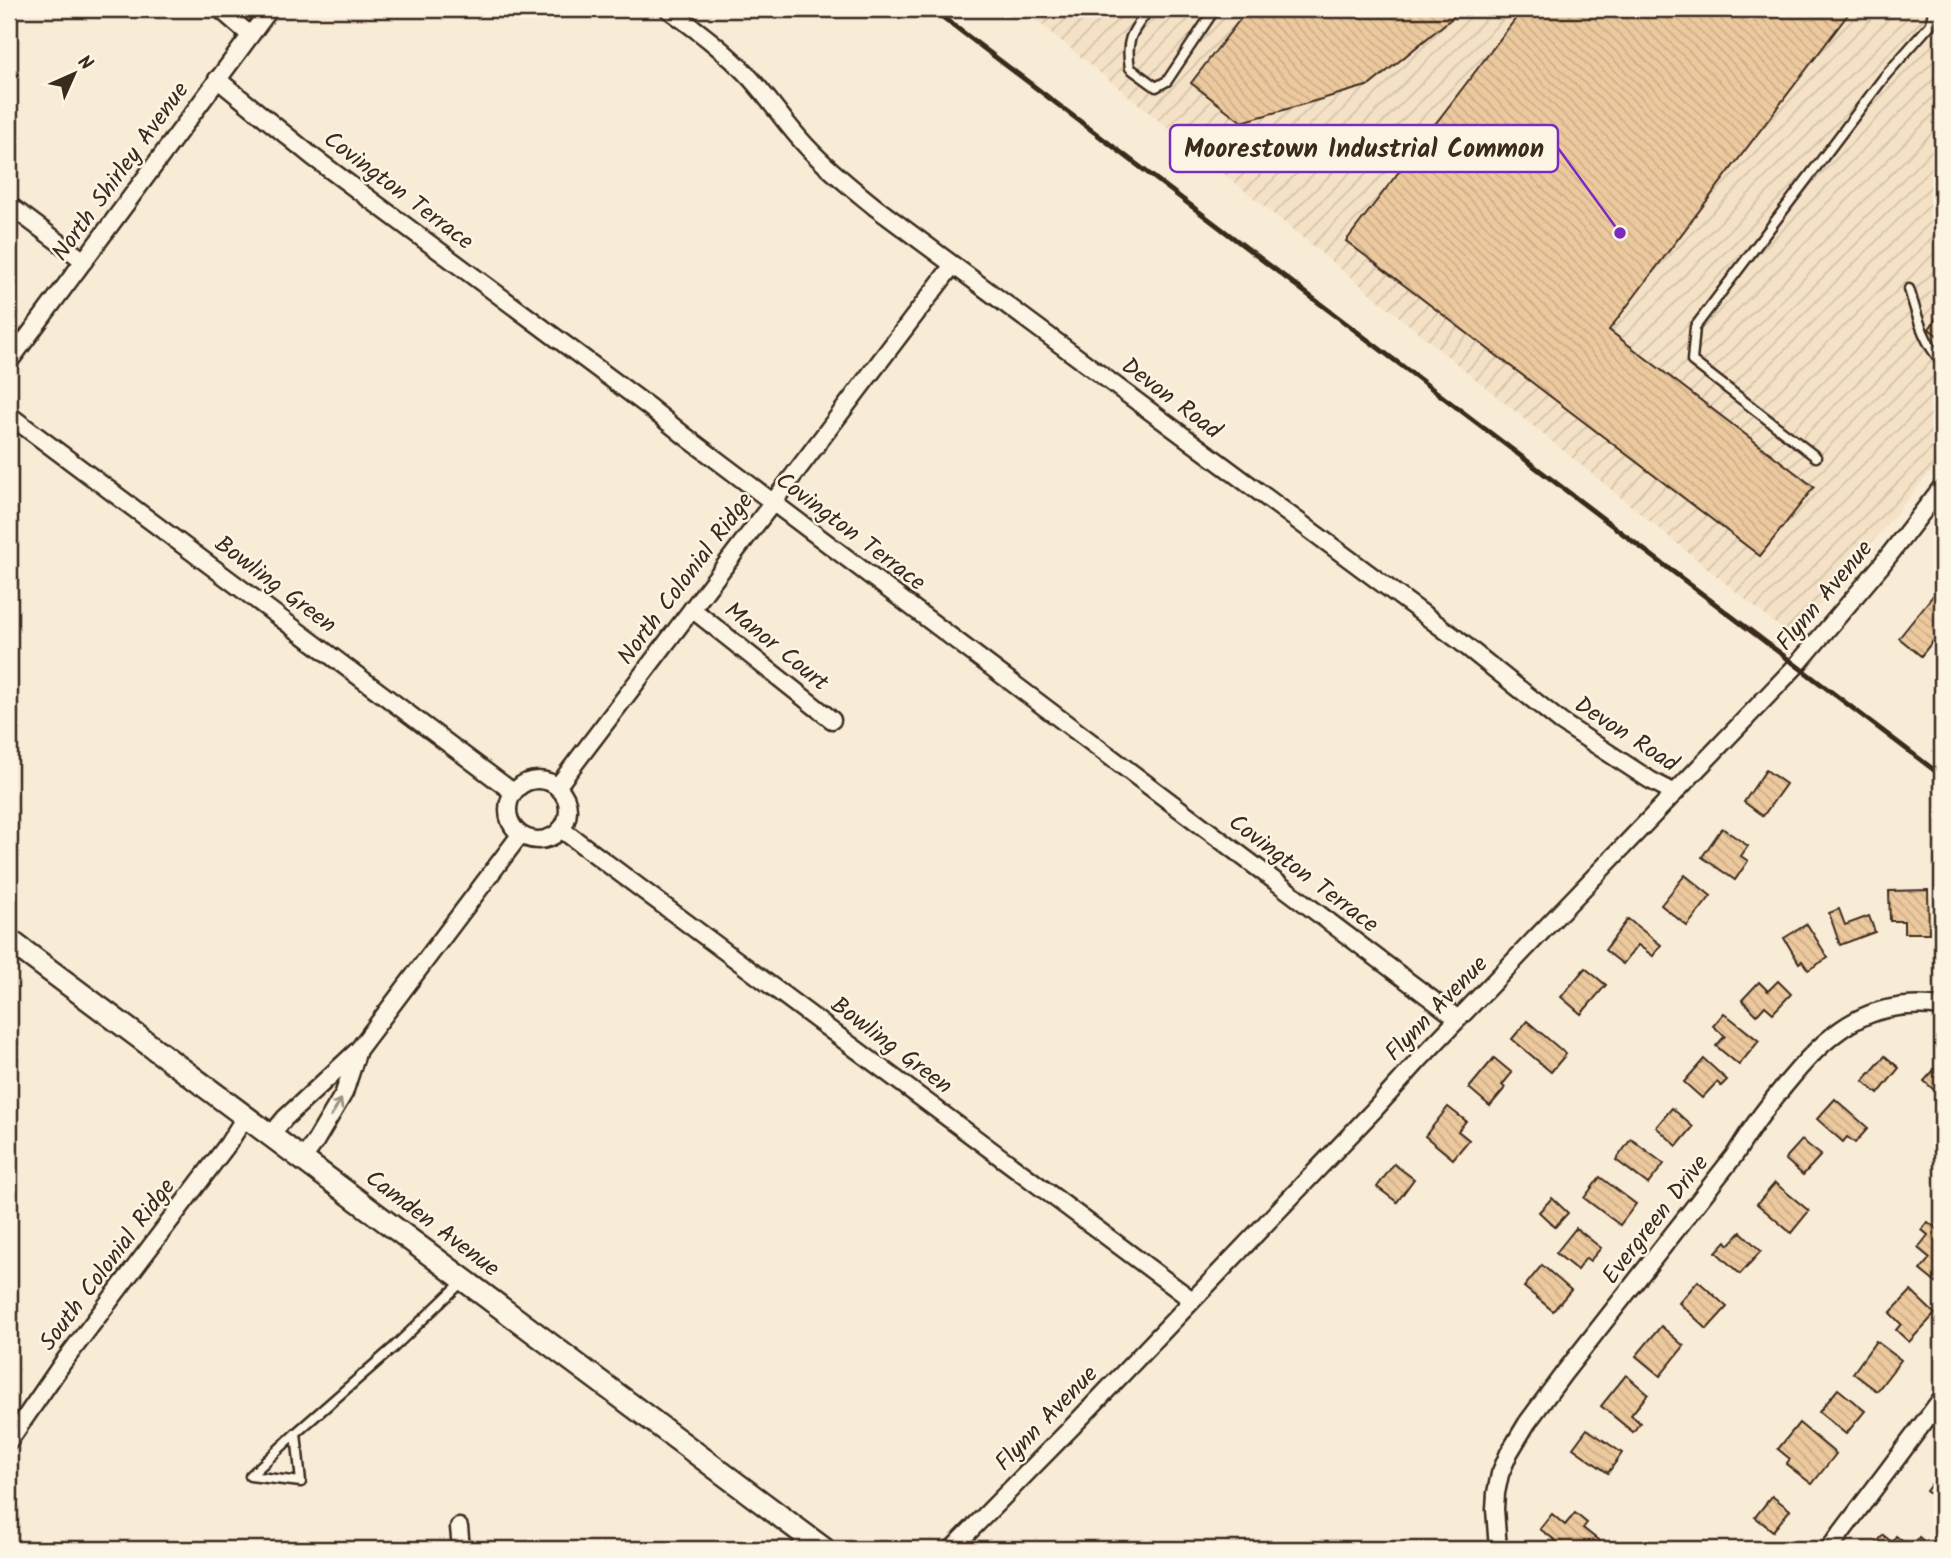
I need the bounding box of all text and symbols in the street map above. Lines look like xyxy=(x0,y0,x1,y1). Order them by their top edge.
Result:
north arrow xyxy=(38,38,108,108)
text: N xyxy=(70,49,99,78)
street label: North Shirley Avenue xyxy=(42,74,200,270)
street label: Covington Terrace xyxy=(314,121,482,261)
callout: Moorestown Industrial Common xyxy=(1170,125,1558,172)
text: Moorestown Industrial Common xyxy=(1184,129,1544,171)
street label: Devon Road xyxy=(1112,348,1231,451)
street label: Covington Terrace xyxy=(766,462,934,602)
street label: North Colonial Ridge xyxy=(608,484,764,674)
street label: Bowling Green xyxy=(205,526,345,644)
street label: Flynn Avenue xyxy=(1766,531,1884,660)
street label: Manor Court xyxy=(715,592,838,702)
street label: Devon Road xyxy=(1566,687,1687,784)
street label: Covington Terrace xyxy=(1219,804,1387,944)
street label: Flynn Avenue xyxy=(1376,947,1498,1071)
street label: Bowling Green xyxy=(821,987,961,1105)
one-way arrow xyxy=(329,1098,343,1118)
street label: Evergreen Drive xyxy=(1593,1146,1720,1294)
street label: Camden Avenue xyxy=(356,1160,508,1288)
street label: South Colonial Ridge xyxy=(30,1170,186,1360)
street label: Flynn Avenue xyxy=(986,1357,1108,1481)

